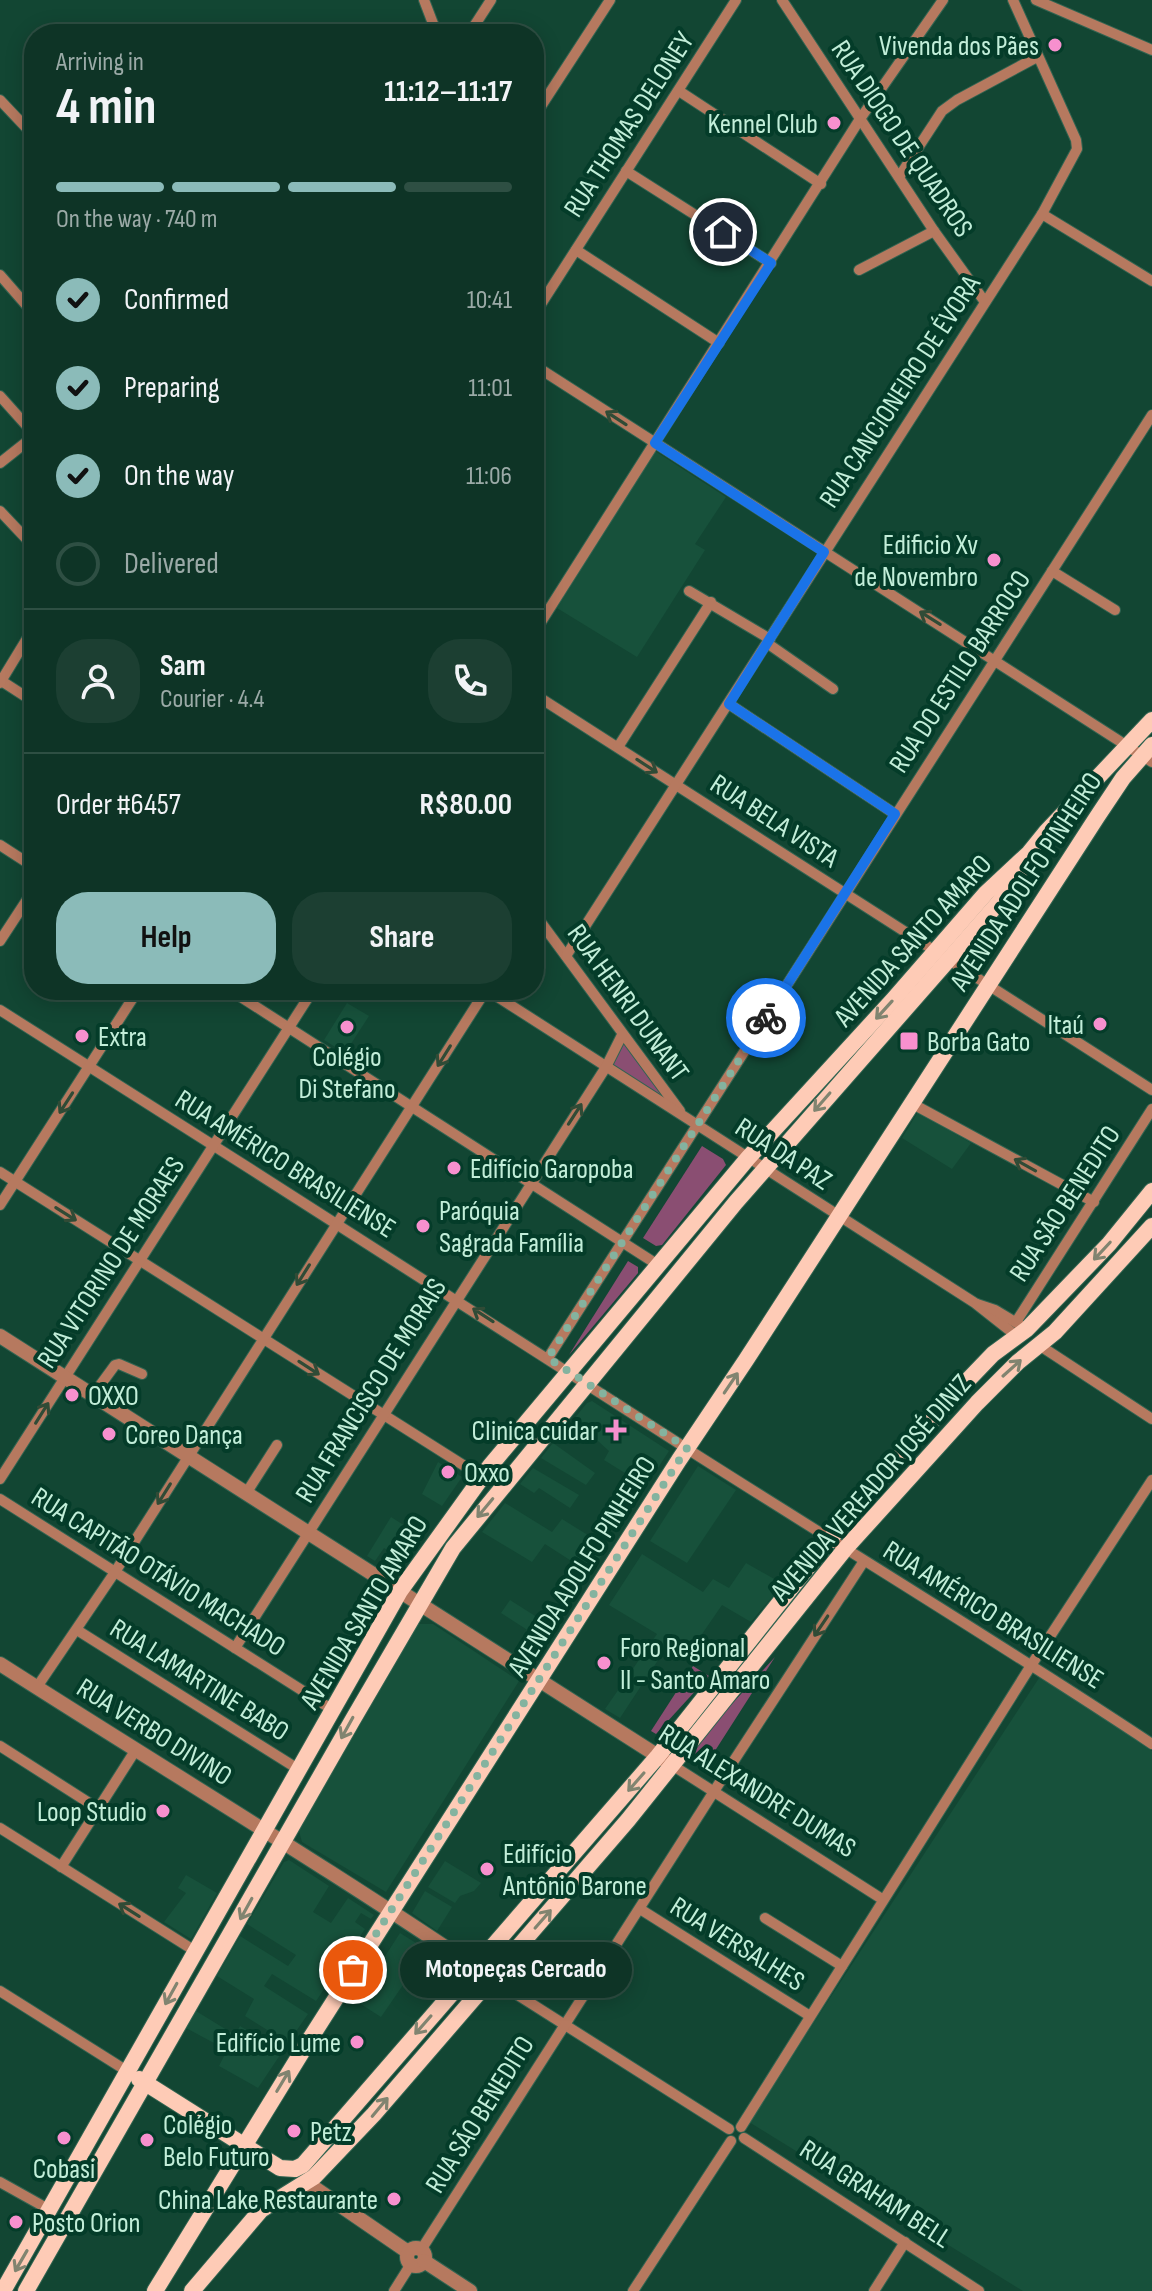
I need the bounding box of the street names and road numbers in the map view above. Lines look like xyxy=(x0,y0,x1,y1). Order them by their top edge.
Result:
street label: RUA THOMAS DELONEY xyxy=(557,26,701,223)
street label: RUA DIOGO DE QUADROS xyxy=(824,34,980,243)
street label: RUA CANCIONEIRO DE ÉVORA xyxy=(813,269,988,514)
street label: RUA DO ESTILO BARROCO xyxy=(883,565,1038,779)
street label: AVENIDA ADOLFO PINHEIRO xyxy=(943,766,1109,998)
street label: RUA BELA VISTA xyxy=(704,768,845,875)
street label: AVENIDA SANTO AMARO xyxy=(827,848,999,1034)
street label: RUA HENRI DUNANT xyxy=(560,918,696,1088)
street label: RUA AMÉRICO BRASILIENSE xyxy=(169,1083,401,1245)
street label: RUA DA PAZ xyxy=(729,1111,838,1198)
street label: RUA SÃO BENEDITO xyxy=(1003,1120,1128,1288)
street label: RUA VITORINO DE MORAES xyxy=(31,1151,192,1375)
street label: RUA FRANCISCO DE MORAIS xyxy=(289,1273,454,1509)
street label: AVENIDA VEREADOR JOSÉ DINIZ xyxy=(763,1368,979,1609)
street label: AVENIDA ADOLFO PINHEIRO xyxy=(501,1451,663,1684)
street label: RUA CAPITÃO OTÁVIO MACHADO xyxy=(25,1481,291,1664)
street label: AVENIDA SANTO AMARO xyxy=(293,1510,435,1716)
street label: RUA AMÉRICO BRASILIENSE xyxy=(877,1534,1109,1696)
street label: RUA LAMARTINE BABO xyxy=(104,1612,295,1748)
street label: RUA VERBO DIVINO xyxy=(71,1672,238,1793)
street label: RUA ALEXANDRE DUMAS xyxy=(653,1717,862,1865)
street label: RUA VERSALHES xyxy=(664,1890,810,1999)
street label: RUA SÃO BENEDITO xyxy=(419,2030,542,2199)
street label: RUA GRAHAM BELL xyxy=(793,2133,957,2255)

